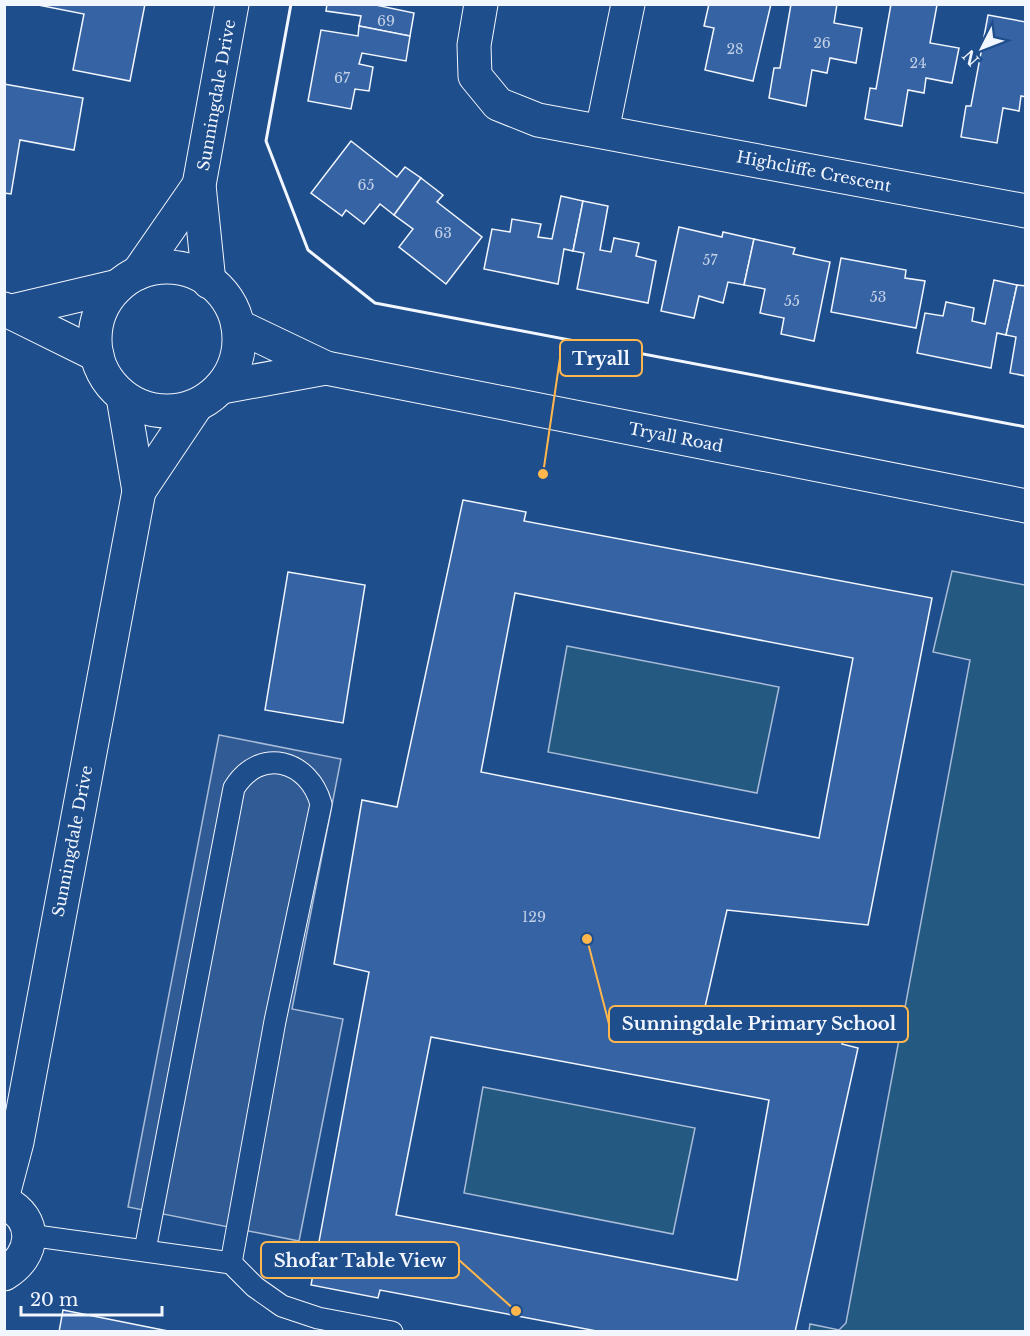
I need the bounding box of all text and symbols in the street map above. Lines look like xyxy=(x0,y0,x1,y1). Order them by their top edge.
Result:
house number: 69 xyxy=(377,12,395,30)
street label: Sunningdale Drive xyxy=(193,18,239,172)
north arrow xyxy=(952,18,1012,78)
house number: 26 xyxy=(813,34,831,52)
house number: 28 xyxy=(726,40,744,58)
text: N xyxy=(958,46,983,70)
house number: 24 xyxy=(910,54,926,72)
house number: 67 xyxy=(334,69,351,87)
street label: Highcliffe Crescent xyxy=(735,146,893,196)
house number: 65 xyxy=(358,176,375,194)
house number: 63 xyxy=(434,224,452,242)
house number: 57 xyxy=(703,251,718,269)
house number: 53 xyxy=(870,288,886,306)
house number: 55 xyxy=(784,292,800,310)
callout: Tryall xyxy=(560,340,642,376)
text: Tryall xyxy=(572,348,631,370)
street label: Tryall Road xyxy=(627,418,725,456)
street label: Sunningdale Drive xyxy=(48,764,96,918)
house number: 129 xyxy=(522,908,546,926)
callout: Sunningdale Primary School xyxy=(609,1006,908,1042)
text: Sunningdale Primary School xyxy=(622,1013,897,1035)
callout: Shofar Table View xyxy=(261,1242,459,1278)
text: Shofar Table View xyxy=(274,1250,447,1272)
scale bar xyxy=(21,1279,162,1317)
text: 20 m xyxy=(30,1289,78,1311)

